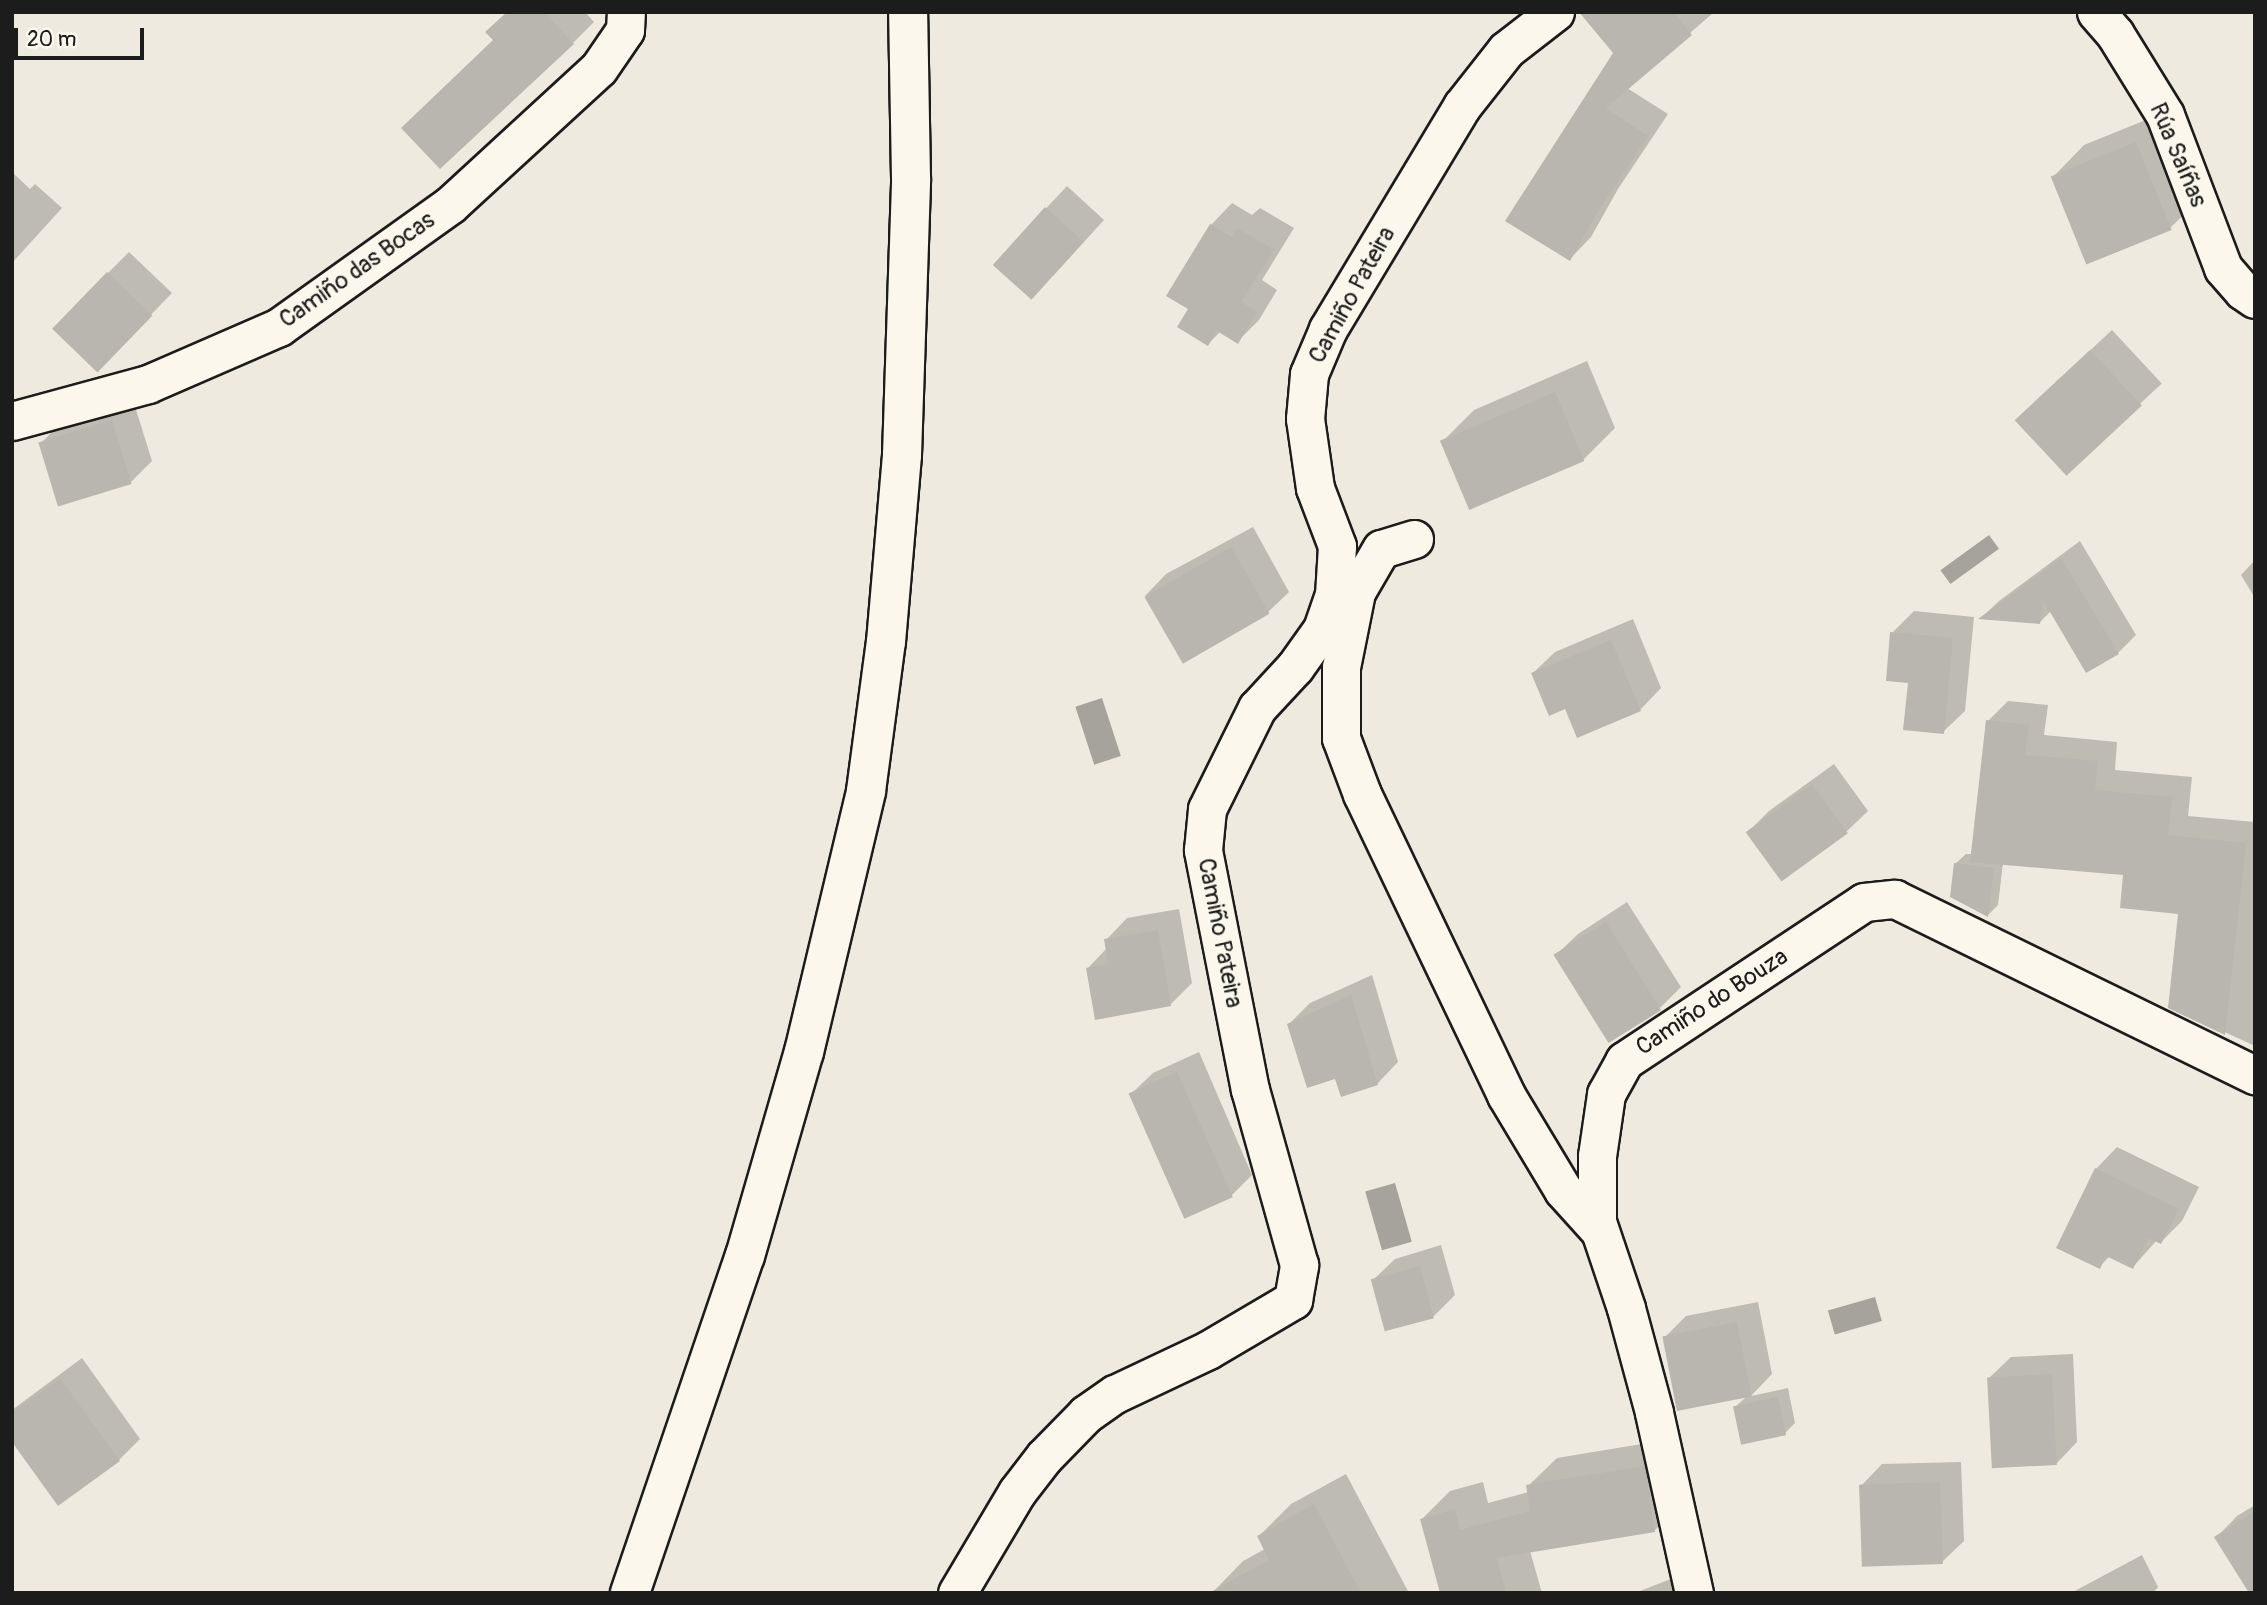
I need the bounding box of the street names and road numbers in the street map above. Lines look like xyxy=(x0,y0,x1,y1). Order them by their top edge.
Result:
street label: Rúa Saíñas xyxy=(2143,99,2213,211)
street label: Camiño das Bocas xyxy=(274,206,440,334)
street label: Camiño Pateira xyxy=(1303,222,1401,368)
street label: Camiño Pateira xyxy=(1191,856,1249,1010)
street label: Camiño do Bouza xyxy=(1631,942,1793,1062)

